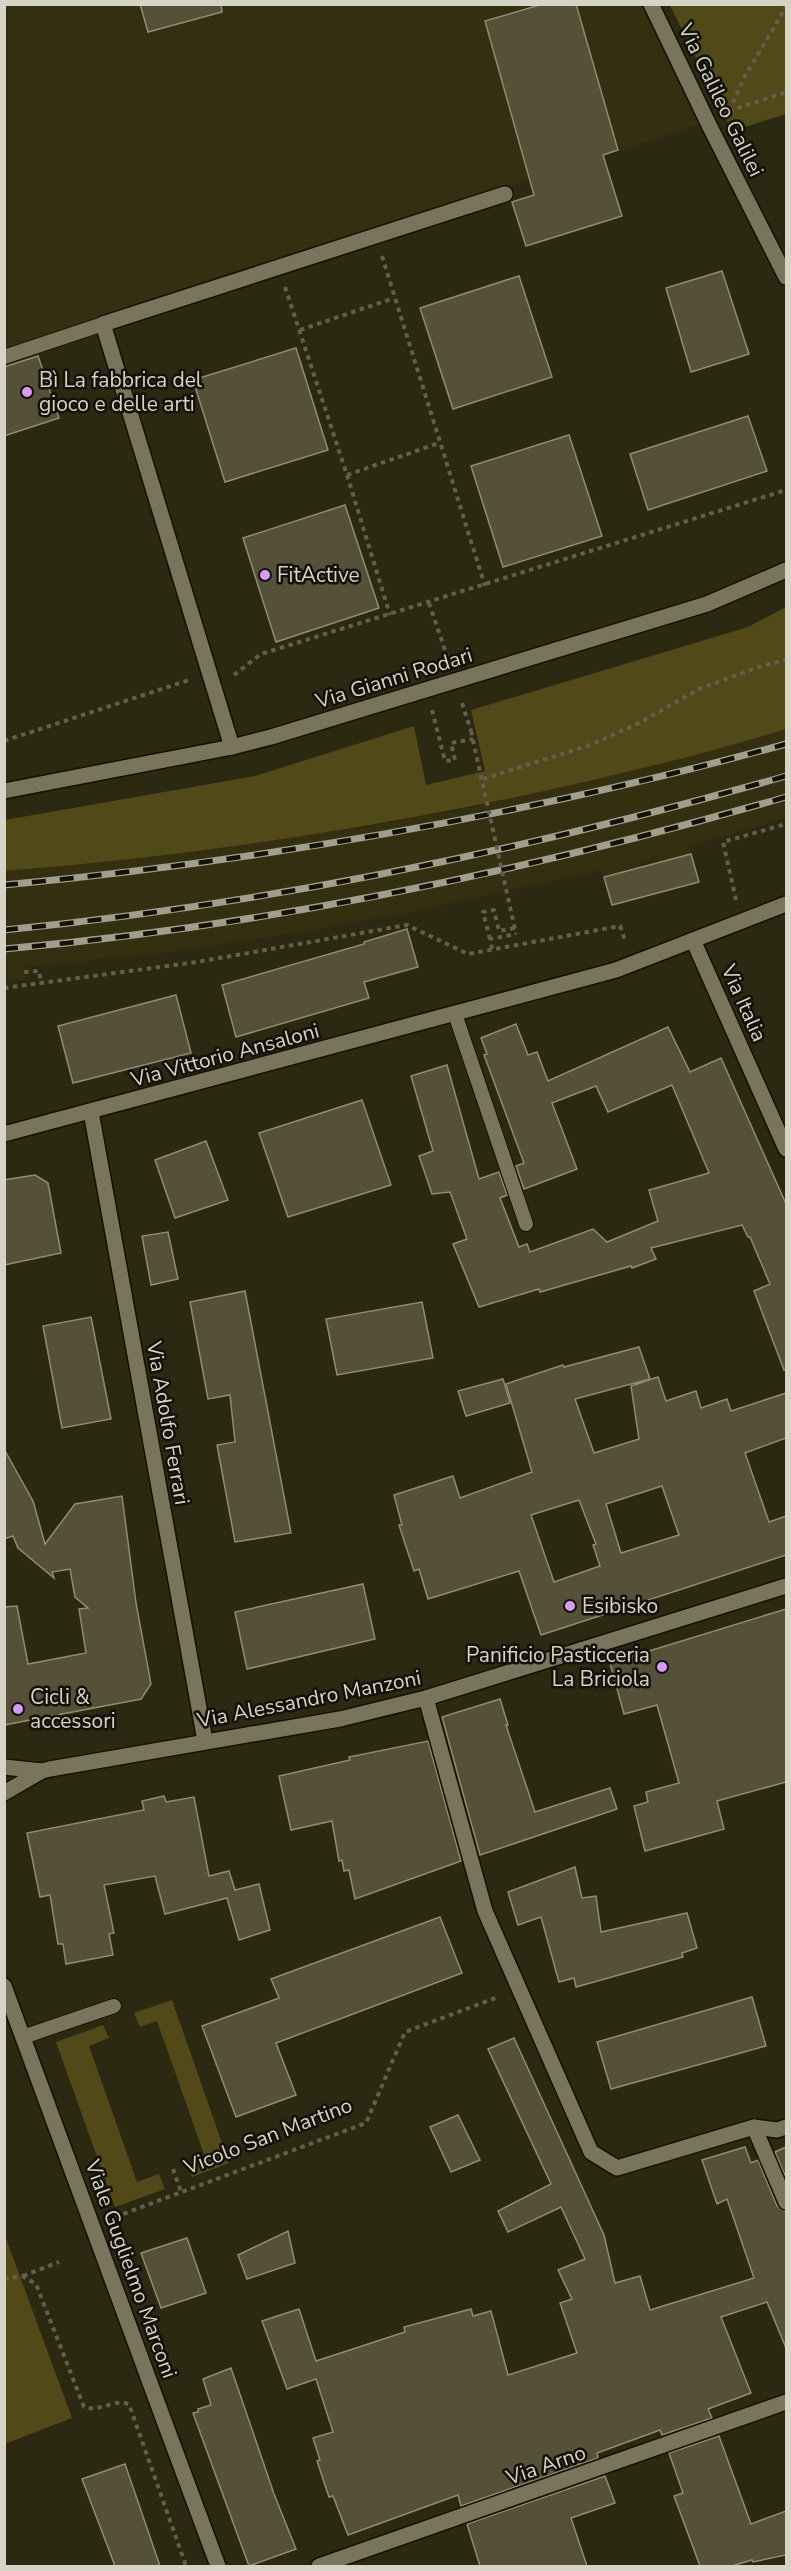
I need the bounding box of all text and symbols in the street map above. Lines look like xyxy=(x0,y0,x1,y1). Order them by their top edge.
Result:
street label: Via Galileo Galilei xyxy=(671,18,770,181)
place label: Bì La fabbrica del gioco e delle arti xyxy=(39,366,203,418)
marker: Bì La fabbrica del gioco e delle arti xyxy=(20,385,34,399)
place label: FitActive xyxy=(277,561,360,589)
marker: FitActive xyxy=(258,568,272,582)
street label: Via Gianni Rodari xyxy=(311,641,476,715)
street label: Via Italia xyxy=(714,959,773,1046)
street label: Via Vittorio Ansaloni xyxy=(127,1016,322,1094)
street label: Via Adolfo Ferrari xyxy=(140,1338,196,1507)
place label: Esibisko xyxy=(582,1592,658,1620)
marker: Esibisko xyxy=(563,1599,577,1613)
place label: Panificio Pasticceria La Briciola xyxy=(466,1641,650,1693)
marker: Panificio Pasticceria La Briciola xyxy=(655,1660,669,1674)
street label: Via Alessandro Manzoni xyxy=(194,1664,423,1735)
place label: Cicli & accessori xyxy=(30,1683,116,1735)
marker: Cicli & accessori xyxy=(11,1702,25,1716)
street label: Vicolo San Martino xyxy=(179,2091,356,2181)
street label: Viale Guglielmo Marconi xyxy=(78,2155,184,2382)
street label: Via Arno xyxy=(502,2438,589,2492)

